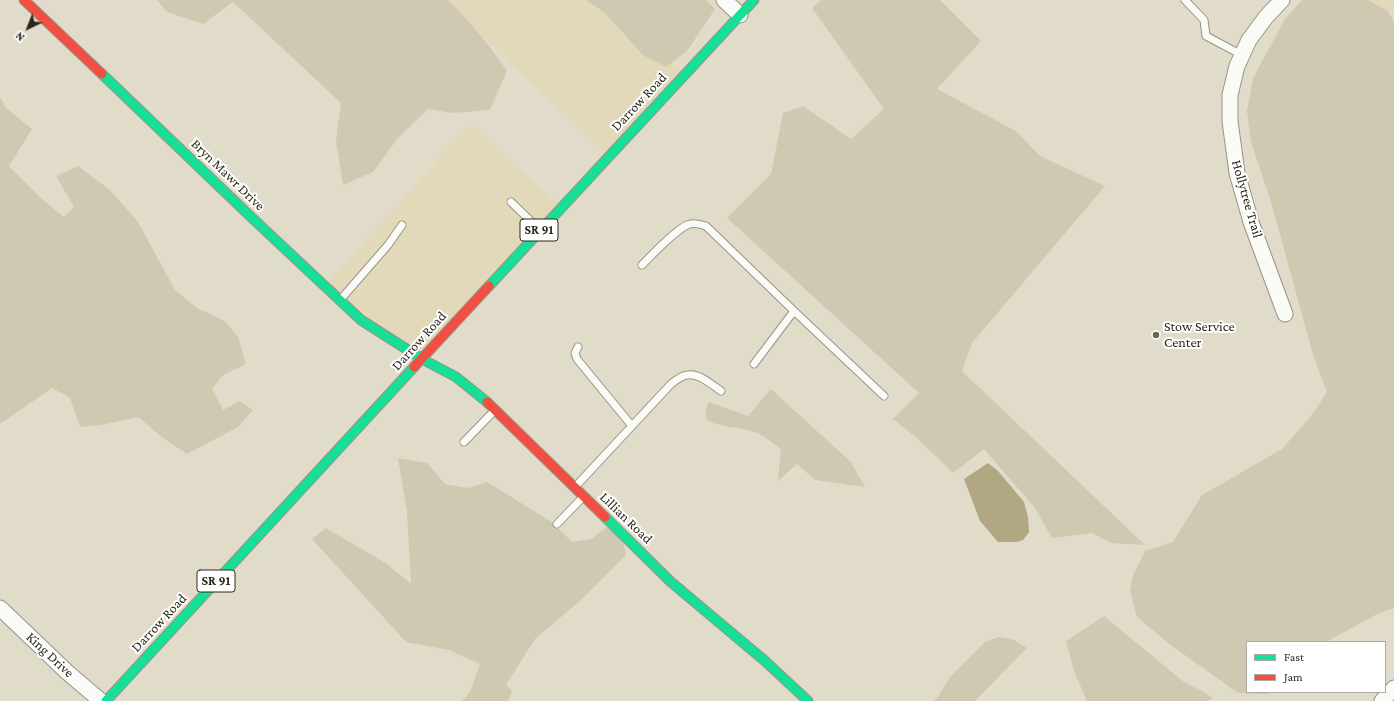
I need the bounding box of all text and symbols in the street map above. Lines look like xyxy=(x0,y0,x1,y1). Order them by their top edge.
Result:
north arrow xyxy=(8,8,48,48)
text: N xyxy=(13,30,27,44)
street label: Darrow Road xyxy=(608,69,670,135)
street label: Bryn Mawr Drive xyxy=(188,136,268,214)
street label: Hollytree Trail xyxy=(1228,158,1266,240)
road number: SR 91 xyxy=(520,219,558,241)
street label: Darrow Road xyxy=(388,308,450,374)
place label: Stow Service Center xyxy=(1164,319,1235,352)
marker: Stow Service Center xyxy=(1151,330,1161,340)
street label: Lillian Road xyxy=(596,489,656,547)
road number: SR 91 xyxy=(197,570,235,592)
street label: Darrow Road xyxy=(128,590,190,656)
street label: King Drive xyxy=(23,629,77,681)
legend xyxy=(1246,641,1386,693)
text: Fast xyxy=(1284,650,1304,664)
text: Jam xyxy=(1284,670,1303,684)

